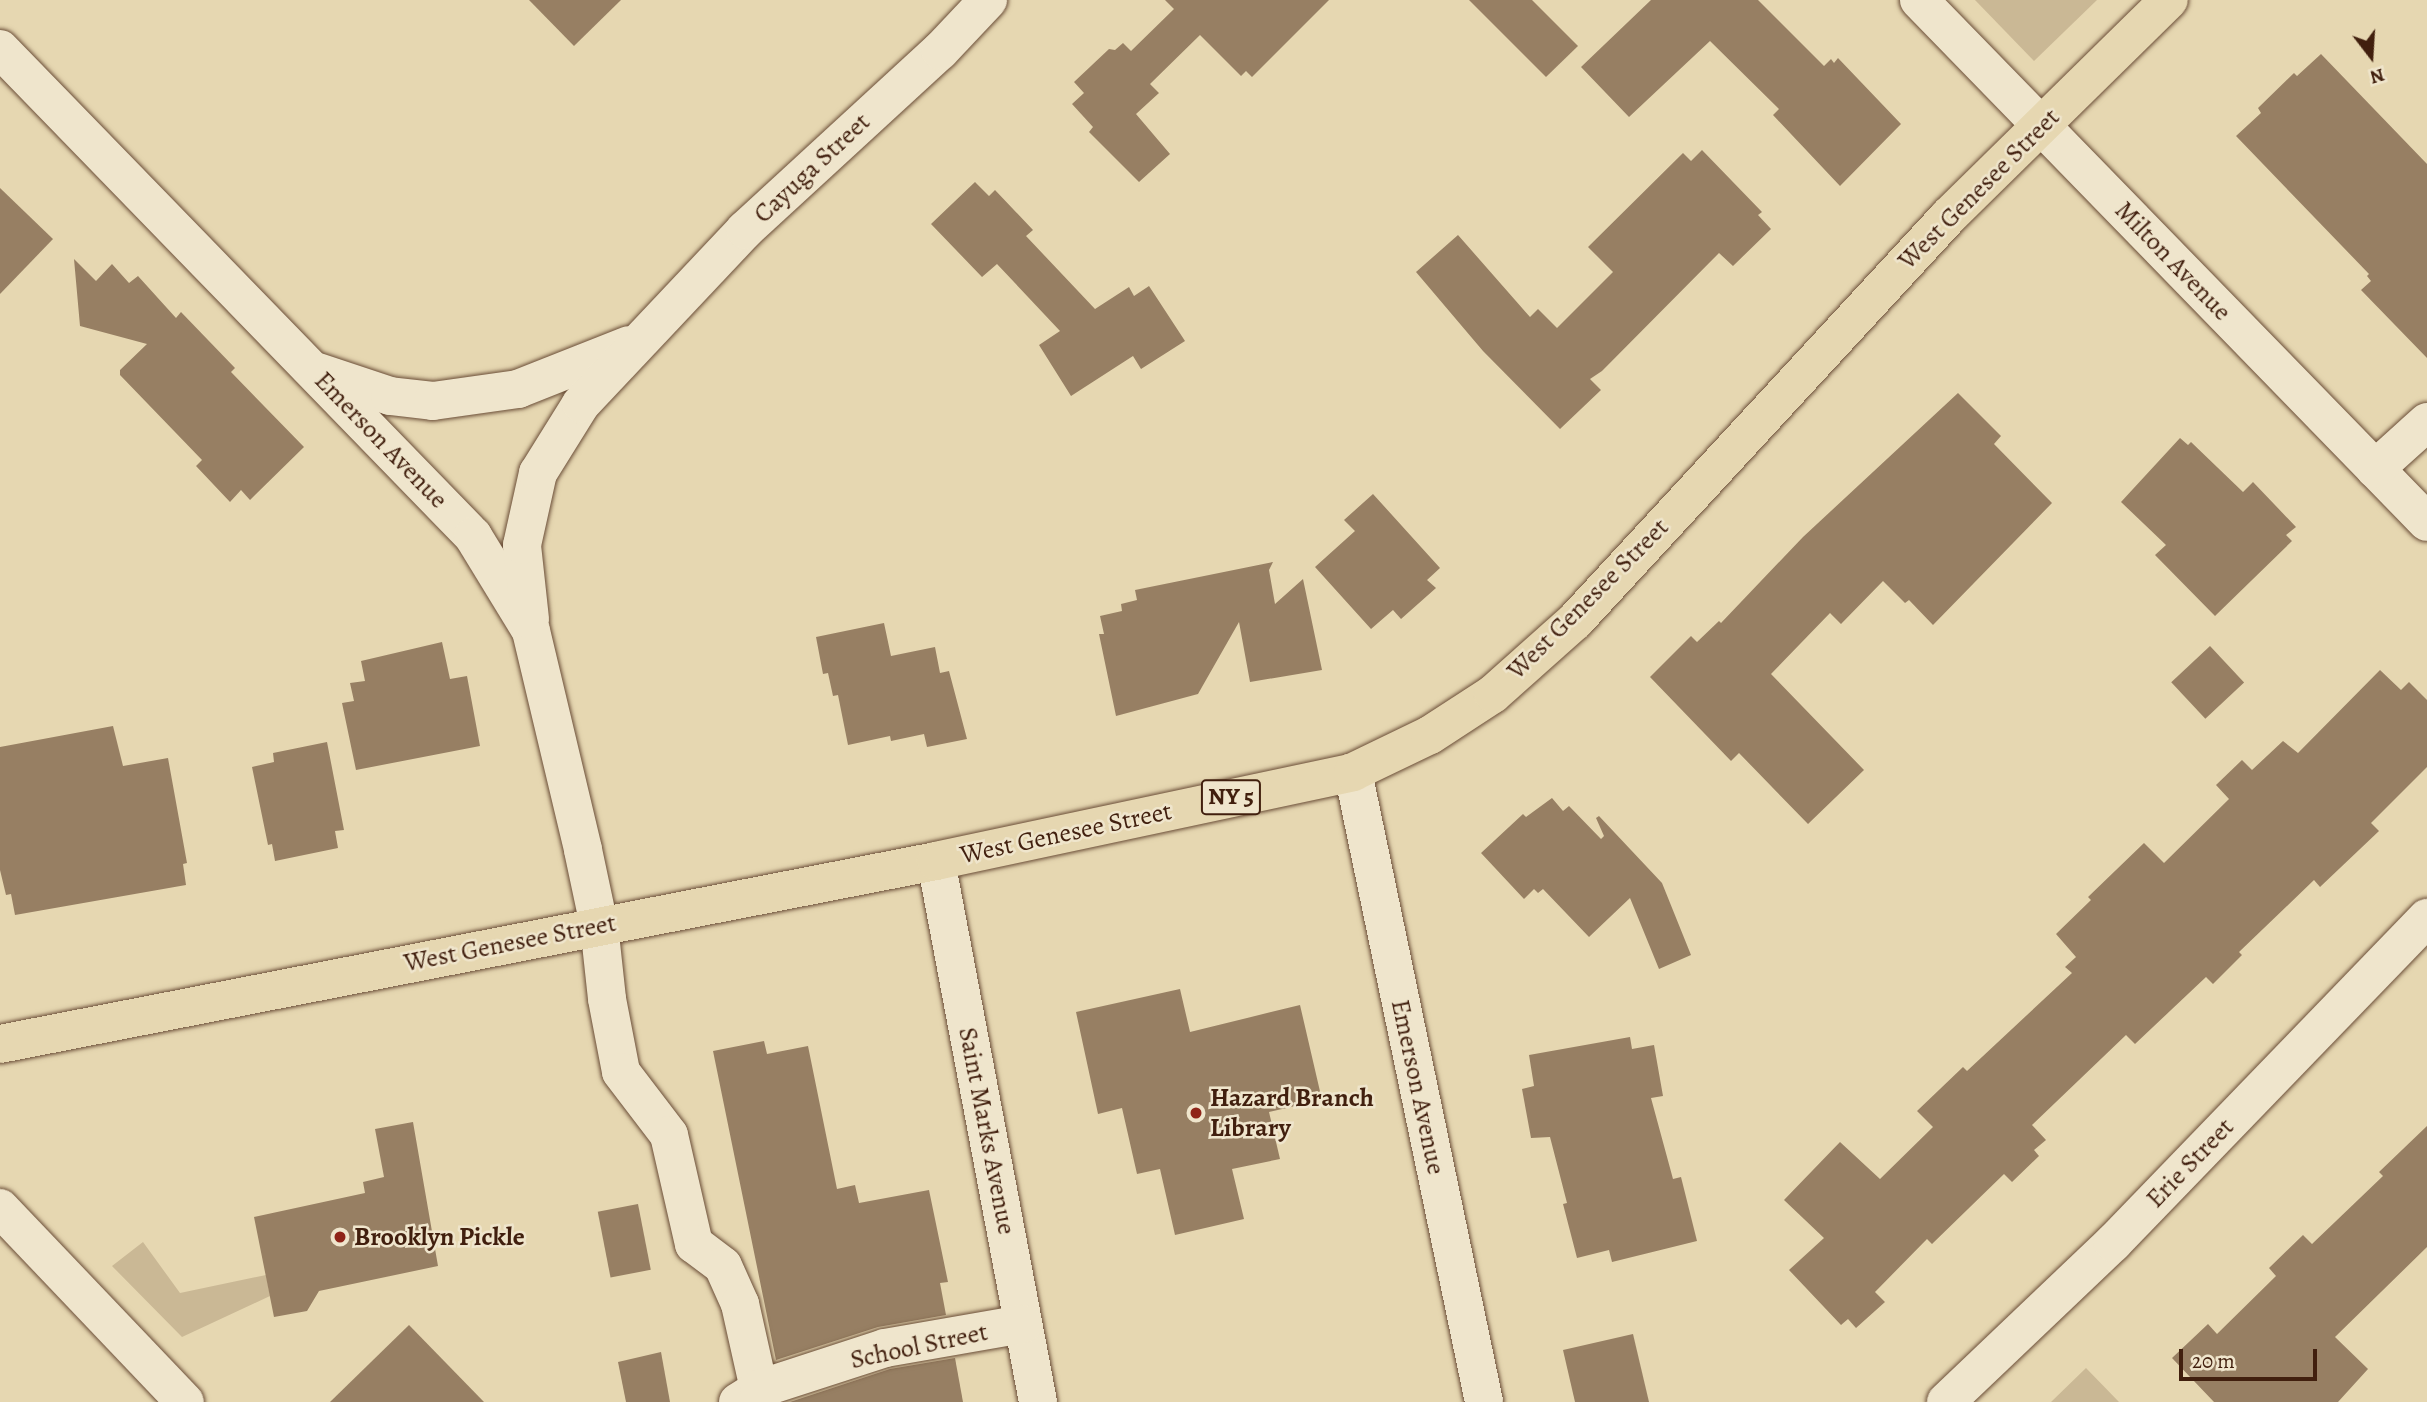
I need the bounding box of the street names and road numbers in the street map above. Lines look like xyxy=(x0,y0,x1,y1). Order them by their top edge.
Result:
street label: West Genesee Street xyxy=(1892,102,2066,276)
street label: Cayuga Street xyxy=(747,106,877,230)
street label: Milton Avenue xyxy=(2108,195,2238,327)
street label: Emerson Avenue xyxy=(308,365,454,515)
street label: West Genesee Street xyxy=(1501,512,1675,686)
road number: NY 5 xyxy=(1200,776,1262,818)
street label: West Genesee Street xyxy=(957,795,1175,871)
street label: West Genesee Street xyxy=(401,907,619,979)
street label: Emerson Avenue xyxy=(1384,997,1452,1177)
street label: Saint Marks Avenue xyxy=(952,1025,1022,1237)
street label: Erie Street xyxy=(2140,1112,2240,1214)
street label: School Street xyxy=(848,1316,990,1376)

